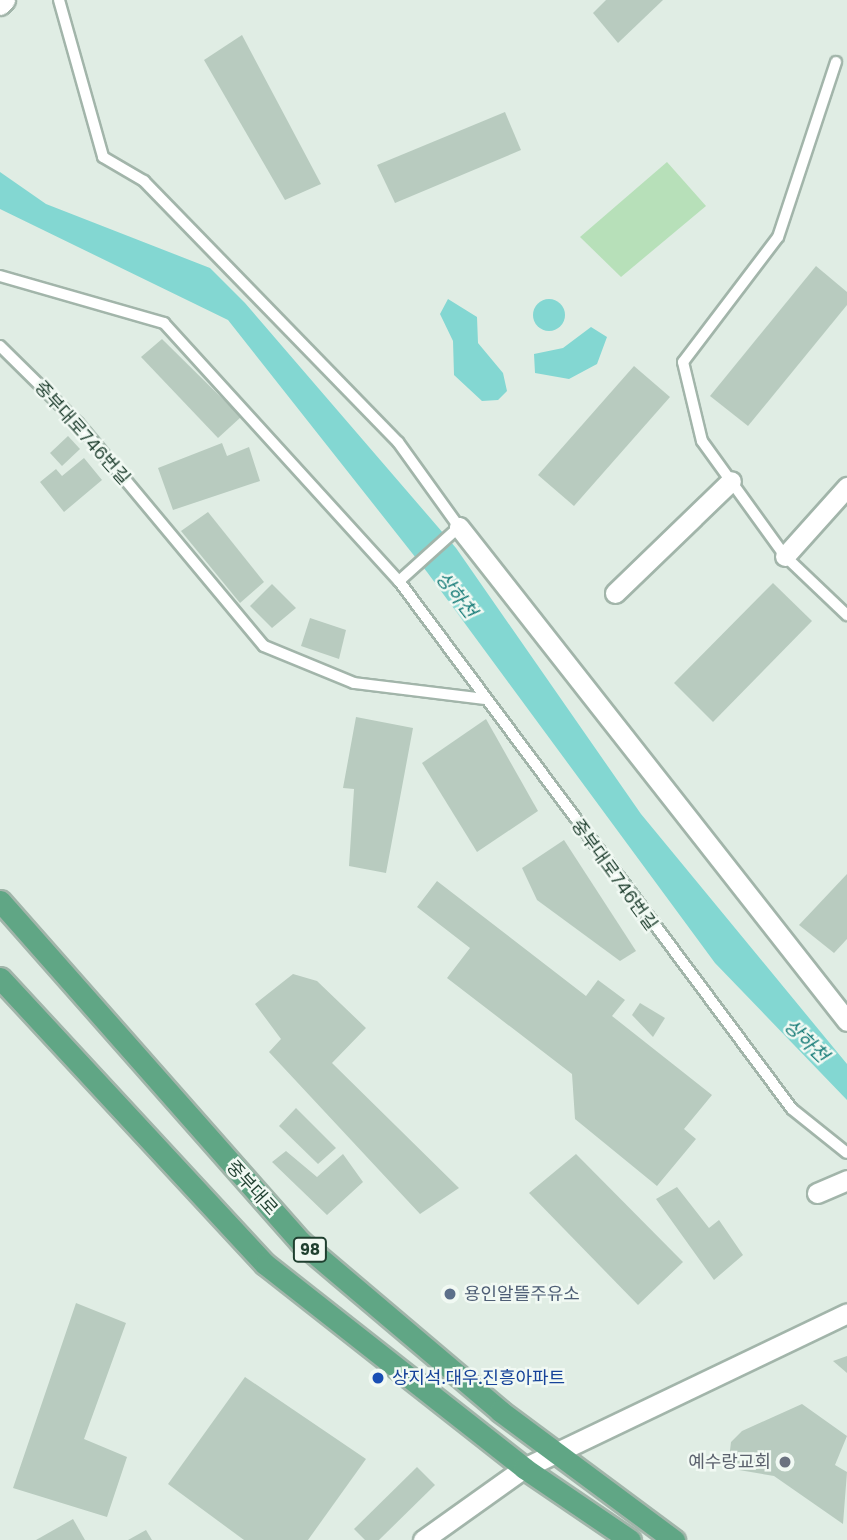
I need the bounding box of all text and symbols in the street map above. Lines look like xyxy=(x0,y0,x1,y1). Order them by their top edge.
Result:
street label: 중부대로746번길 xyxy=(30,377,134,489)
water label: 상하천 xyxy=(431,567,481,623)
street label: 중부대로746번길 xyxy=(566,815,662,935)
water label: 상하천 xyxy=(779,1015,833,1067)
street label: 중부대로 xyxy=(222,1156,282,1220)
road number: 98 xyxy=(292,1238,328,1262)
place label: 용인알뜰주유소 xyxy=(464,1283,580,1305)
marker: 용인알뜰주유소 xyxy=(442,1286,458,1302)
place label: 상지석.대우.진흥아파트 xyxy=(392,1367,565,1389)
marker: 상지석.대우.진흥아파트 xyxy=(370,1370,386,1386)
place label: 예수랑교회 xyxy=(688,1451,771,1473)
marker: 예수랑교회 xyxy=(777,1454,793,1470)

